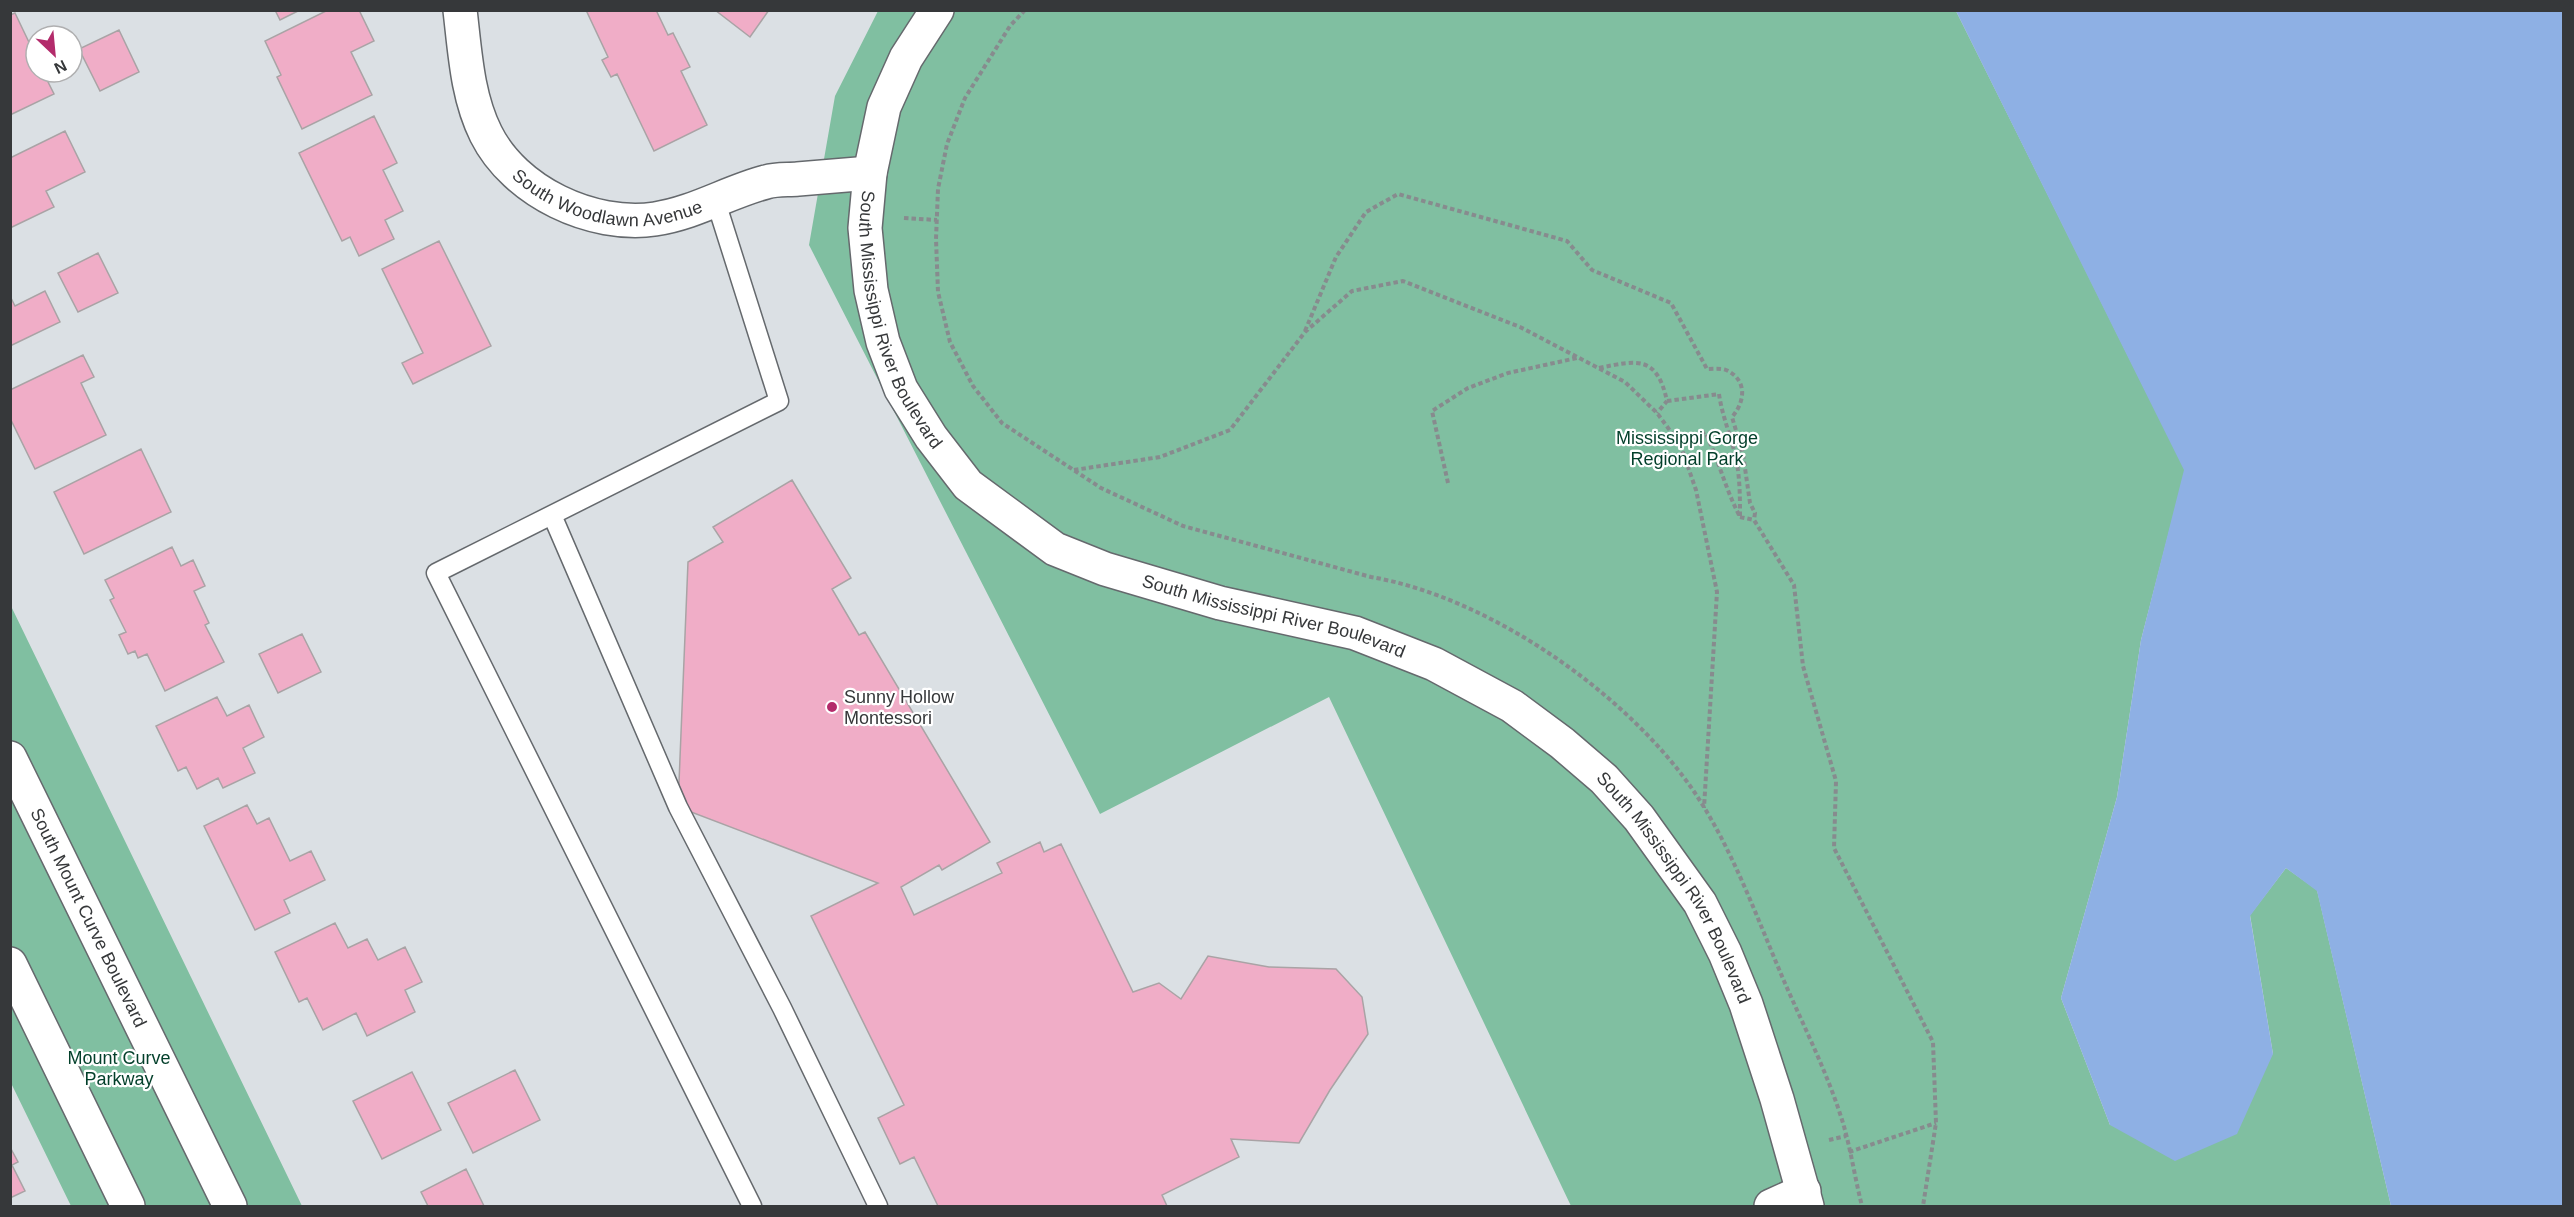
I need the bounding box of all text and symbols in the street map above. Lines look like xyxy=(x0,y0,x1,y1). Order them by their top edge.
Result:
north arrow xyxy=(24,24,84,84)
text: N xyxy=(51,57,69,77)
street label: South Woodlawn Avenue xyxy=(508,165,705,230)
street label: South Mississippi River Boulevard xyxy=(855,190,946,453)
park label: Mississippi Gorge Regional Park xyxy=(1616,428,1758,469)
street label: South Mississippi River Boulevard xyxy=(1140,571,1408,662)
place label: Sunny Hollow Montessori xyxy=(844,687,955,728)
marker: Sunny Hollow Montessori xyxy=(825,700,839,714)
street label: South Mississippi River Boulevard xyxy=(1593,768,1755,1006)
street label: South Mount Curve Boulevard xyxy=(26,805,151,1030)
park label: Mount Curve Parkway xyxy=(67,1048,171,1089)

